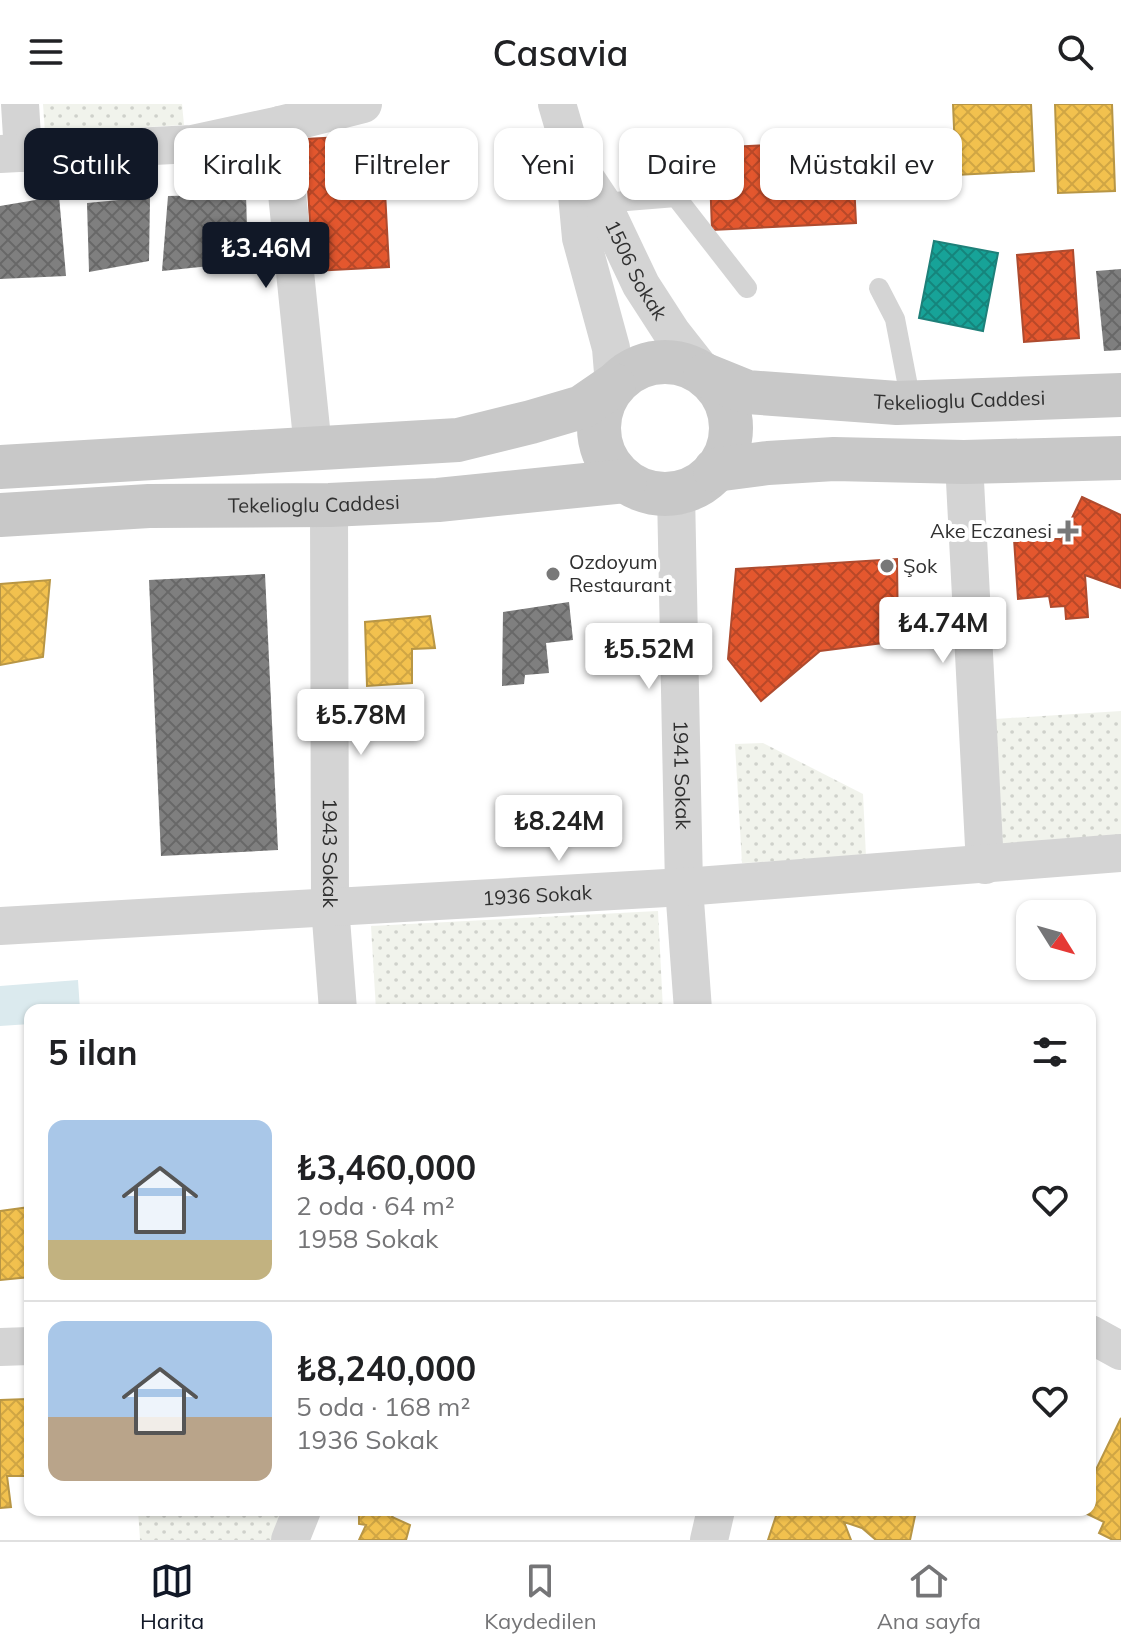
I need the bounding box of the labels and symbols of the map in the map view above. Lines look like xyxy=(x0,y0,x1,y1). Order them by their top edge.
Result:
street label: 1506 Sokak xyxy=(600,216,674,325)
pin: ₺3.46M xyxy=(201,222,331,290)
street label: Tekelioglu Caddesi xyxy=(872,385,1046,415)
street label: Tekelioglu Caddesi xyxy=(228,489,400,518)
place label: Ake Eczanesi xyxy=(930,518,1052,543)
marker: Ake Eczanesi xyxy=(1059,522,1077,540)
place label: Ozdoyum Restaurant xyxy=(569,549,672,597)
place label: Şok xyxy=(903,553,938,578)
marker: Şok xyxy=(878,557,896,575)
marker: Ozdoyum Restaurant xyxy=(544,565,562,583)
pin: ₺4.74M xyxy=(878,597,1008,665)
pin: ₺5.52M xyxy=(584,623,714,691)
pin: ₺5.78M xyxy=(296,689,426,757)
street label: 1941 Sokak xyxy=(669,720,696,831)
pin: ₺8.24M xyxy=(494,795,624,863)
street label: 1943 Sokak xyxy=(318,798,343,909)
street label: 1936 Sokak xyxy=(482,879,593,910)
north arrow xyxy=(1016,900,1096,980)

